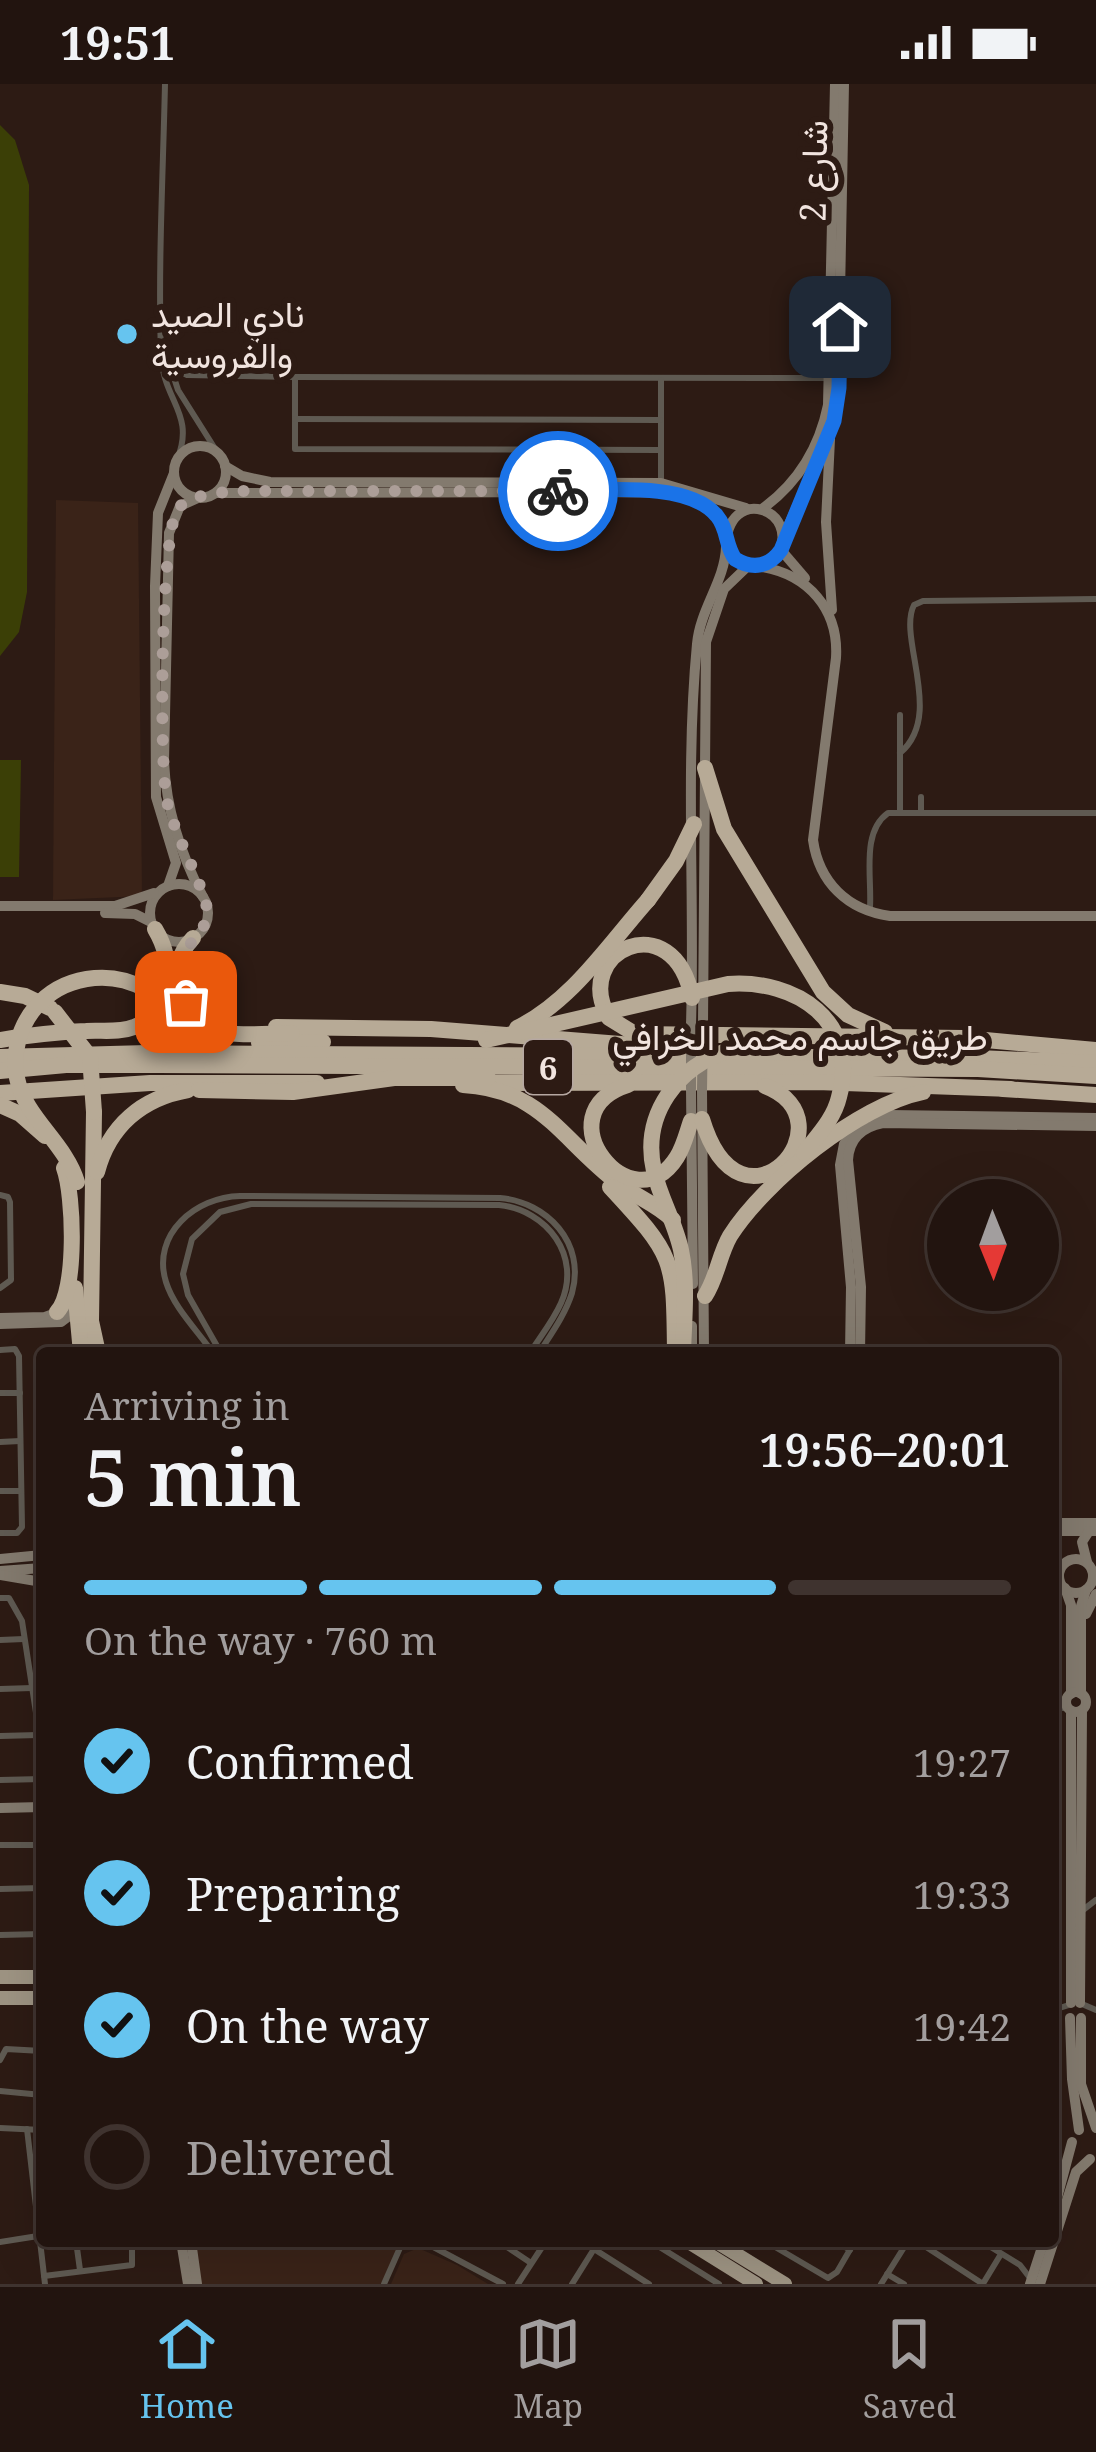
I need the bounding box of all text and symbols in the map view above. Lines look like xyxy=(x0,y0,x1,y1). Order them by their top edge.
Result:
text: 19:51 xyxy=(60,12,175,73)
street label: شارع 2 xyxy=(788,120,839,222)
pin xyxy=(789,276,891,378)
place label: نادي الصيد والفروسية xyxy=(151,289,305,379)
icon: home xyxy=(807,294,873,360)
marker: نادي الصيد والفروسية xyxy=(114,321,140,347)
courier xyxy=(498,431,618,551)
icon: bike xyxy=(525,458,591,524)
pin xyxy=(135,951,237,1053)
icon: bag xyxy=(153,969,219,1035)
street label: طريق جاسم محمد الخرافي xyxy=(612,1012,988,1067)
road number: 6 xyxy=(524,1040,572,1094)
north arrow xyxy=(927,1179,1059,1311)
map controls xyxy=(927,1179,1059,1311)
text: Arriving in xyxy=(84,1378,290,1431)
text: 19:56–20:01 xyxy=(759,1419,1011,1480)
text: 5 min xyxy=(84,1423,302,1529)
text: On the way · 760 m xyxy=(84,1613,437,1666)
icon: check xyxy=(84,1728,150,1794)
text: Confirmed xyxy=(186,1731,414,1792)
text: 19:27 xyxy=(913,1735,1011,1788)
icon: check xyxy=(84,1860,150,1926)
text: Preparing xyxy=(186,1863,400,1924)
text: 19:33 xyxy=(913,1867,1011,1920)
icon: check xyxy=(84,1992,150,2058)
text: On the way xyxy=(186,1995,429,2056)
text: 19:42 xyxy=(913,1999,1011,2052)
text: Delivered xyxy=(186,2127,394,2188)
tab: Home xyxy=(140,2311,234,2428)
tab: Map xyxy=(513,2311,583,2428)
tab: Saved xyxy=(863,2311,956,2428)

